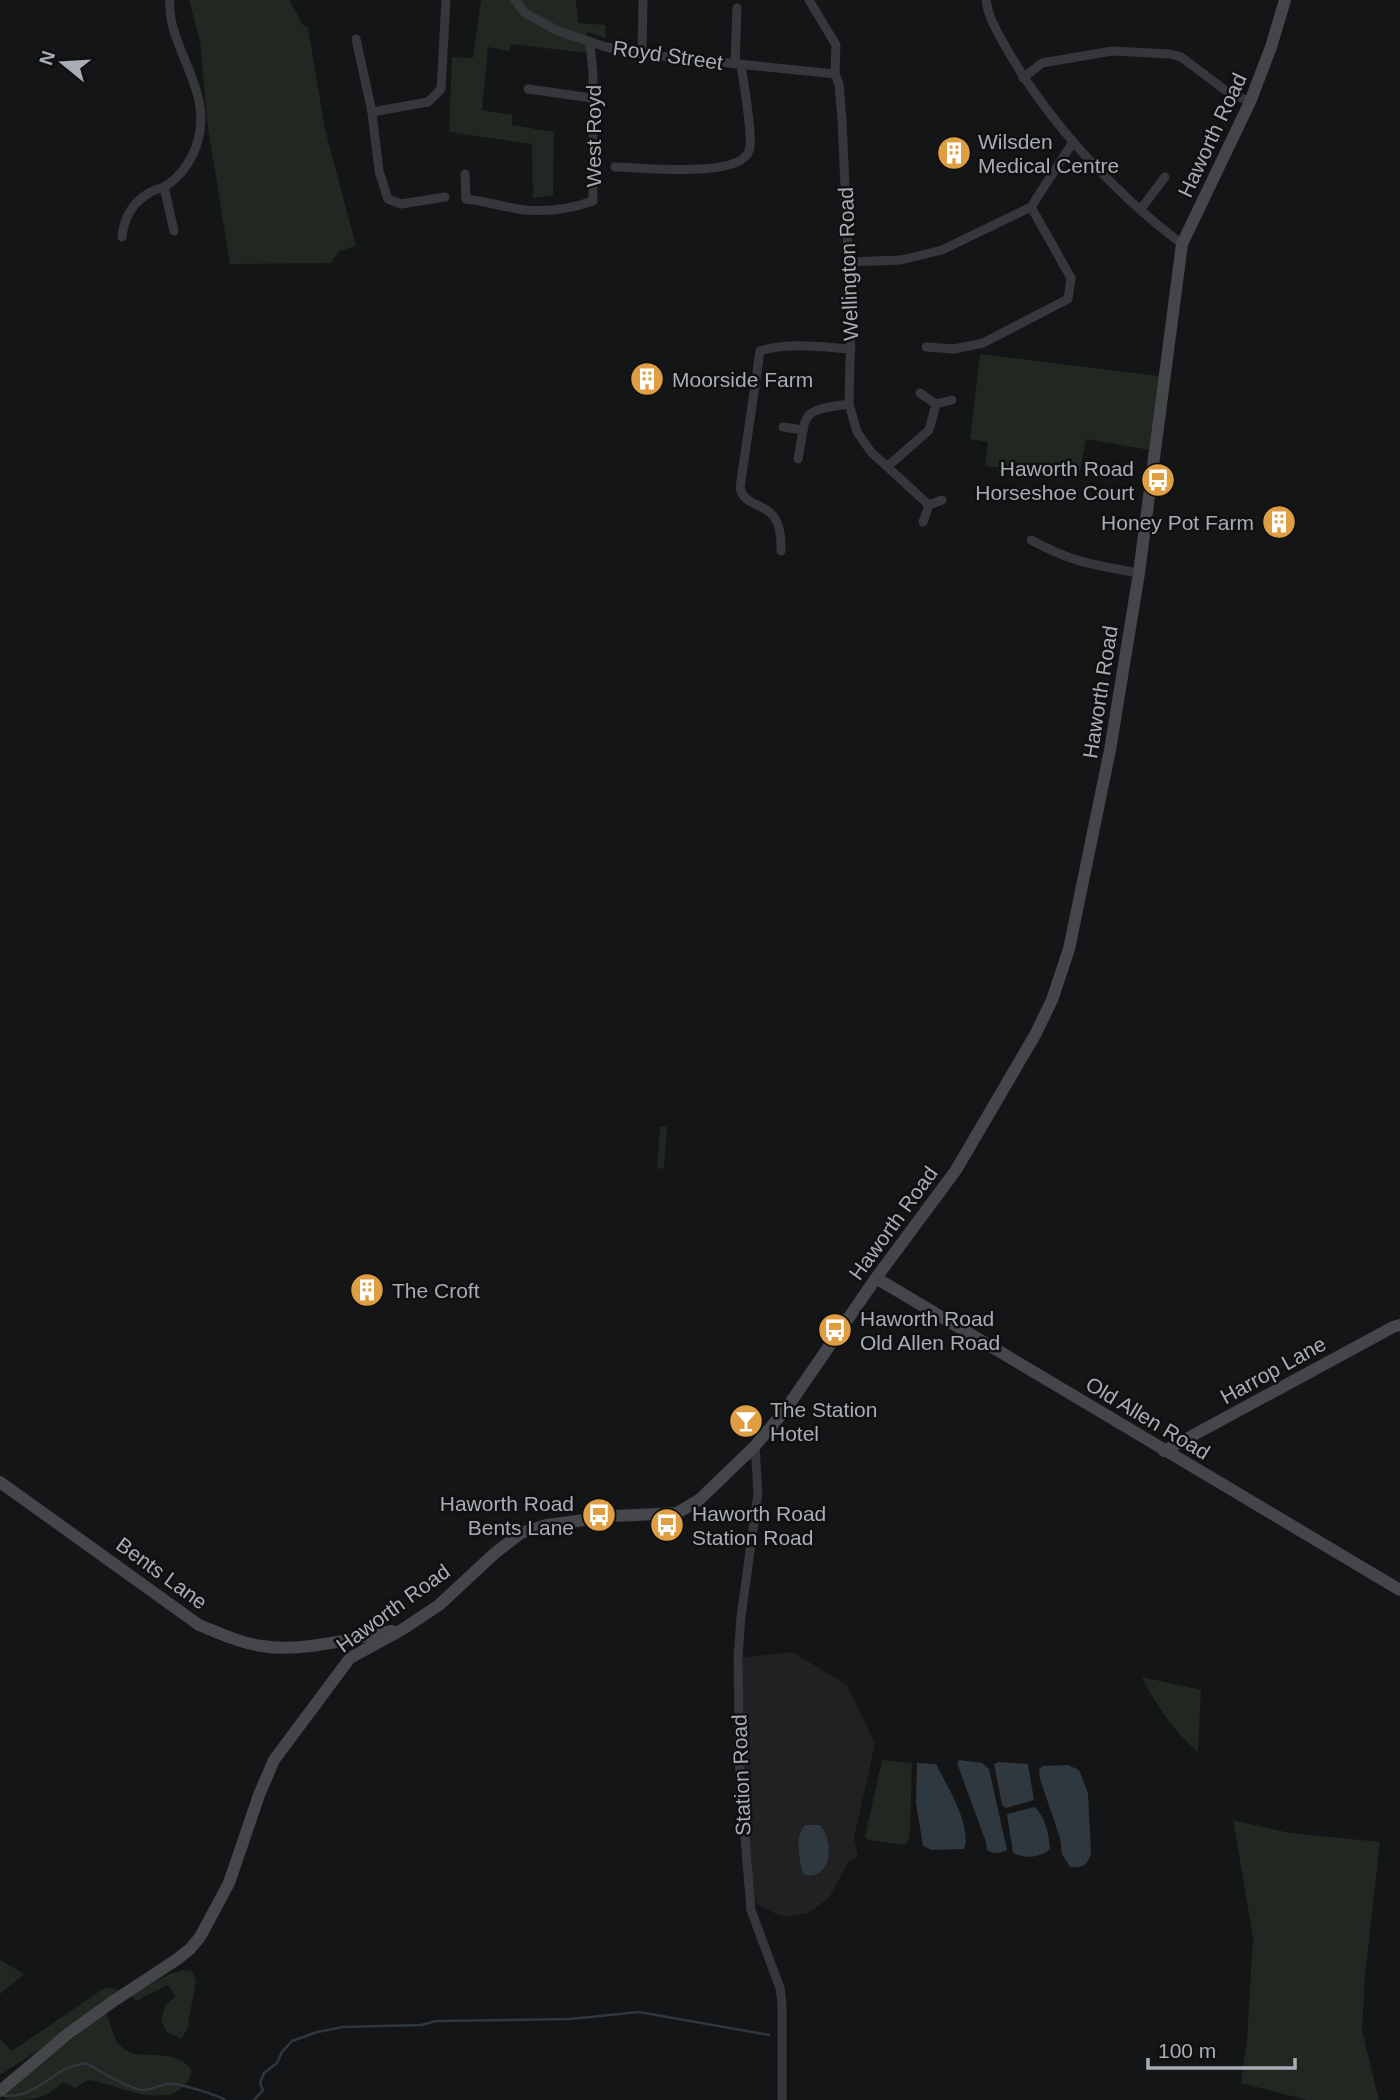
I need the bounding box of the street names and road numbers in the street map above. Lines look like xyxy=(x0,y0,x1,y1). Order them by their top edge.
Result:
street label: Royd Street xyxy=(611,36,725,74)
street label: Haworth Road xyxy=(1173,69,1251,201)
street label: West Royd xyxy=(582,85,605,187)
street label: Wellington Road xyxy=(834,187,862,341)
street label: Haworth Road xyxy=(1078,624,1122,760)
street label: Haworth Road xyxy=(844,1162,942,1284)
street label: Harrop Lane xyxy=(1216,1332,1330,1408)
street label: Old Allen Road xyxy=(1082,1372,1214,1464)
street label: Bents Lane xyxy=(112,1532,212,1614)
street label: Haworth Road xyxy=(332,1559,454,1657)
street label: Station Road xyxy=(727,1714,755,1836)

